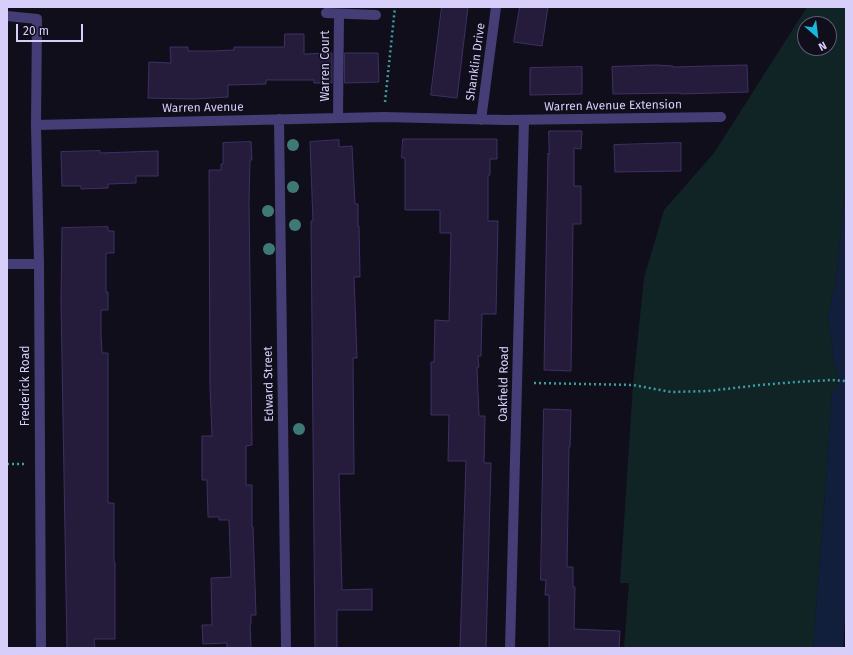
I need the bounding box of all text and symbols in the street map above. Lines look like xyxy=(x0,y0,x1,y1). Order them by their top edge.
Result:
scale bar xyxy=(18,16,85,42)
north arrow xyxy=(797,16,837,56)
street label: Shanklin Drive xyxy=(463,22,489,102)
text: 20 m xyxy=(23,24,49,38)
street label: Warren Court xyxy=(319,30,333,102)
text: N xyxy=(816,39,829,54)
street label: Warren Avenue Extension xyxy=(544,98,682,114)
street label: Warren Avenue xyxy=(162,100,244,116)
street label: Frederick Road xyxy=(19,346,33,426)
street label: Edward Street xyxy=(261,346,277,422)
street label: Oakfield Road xyxy=(496,346,512,422)

